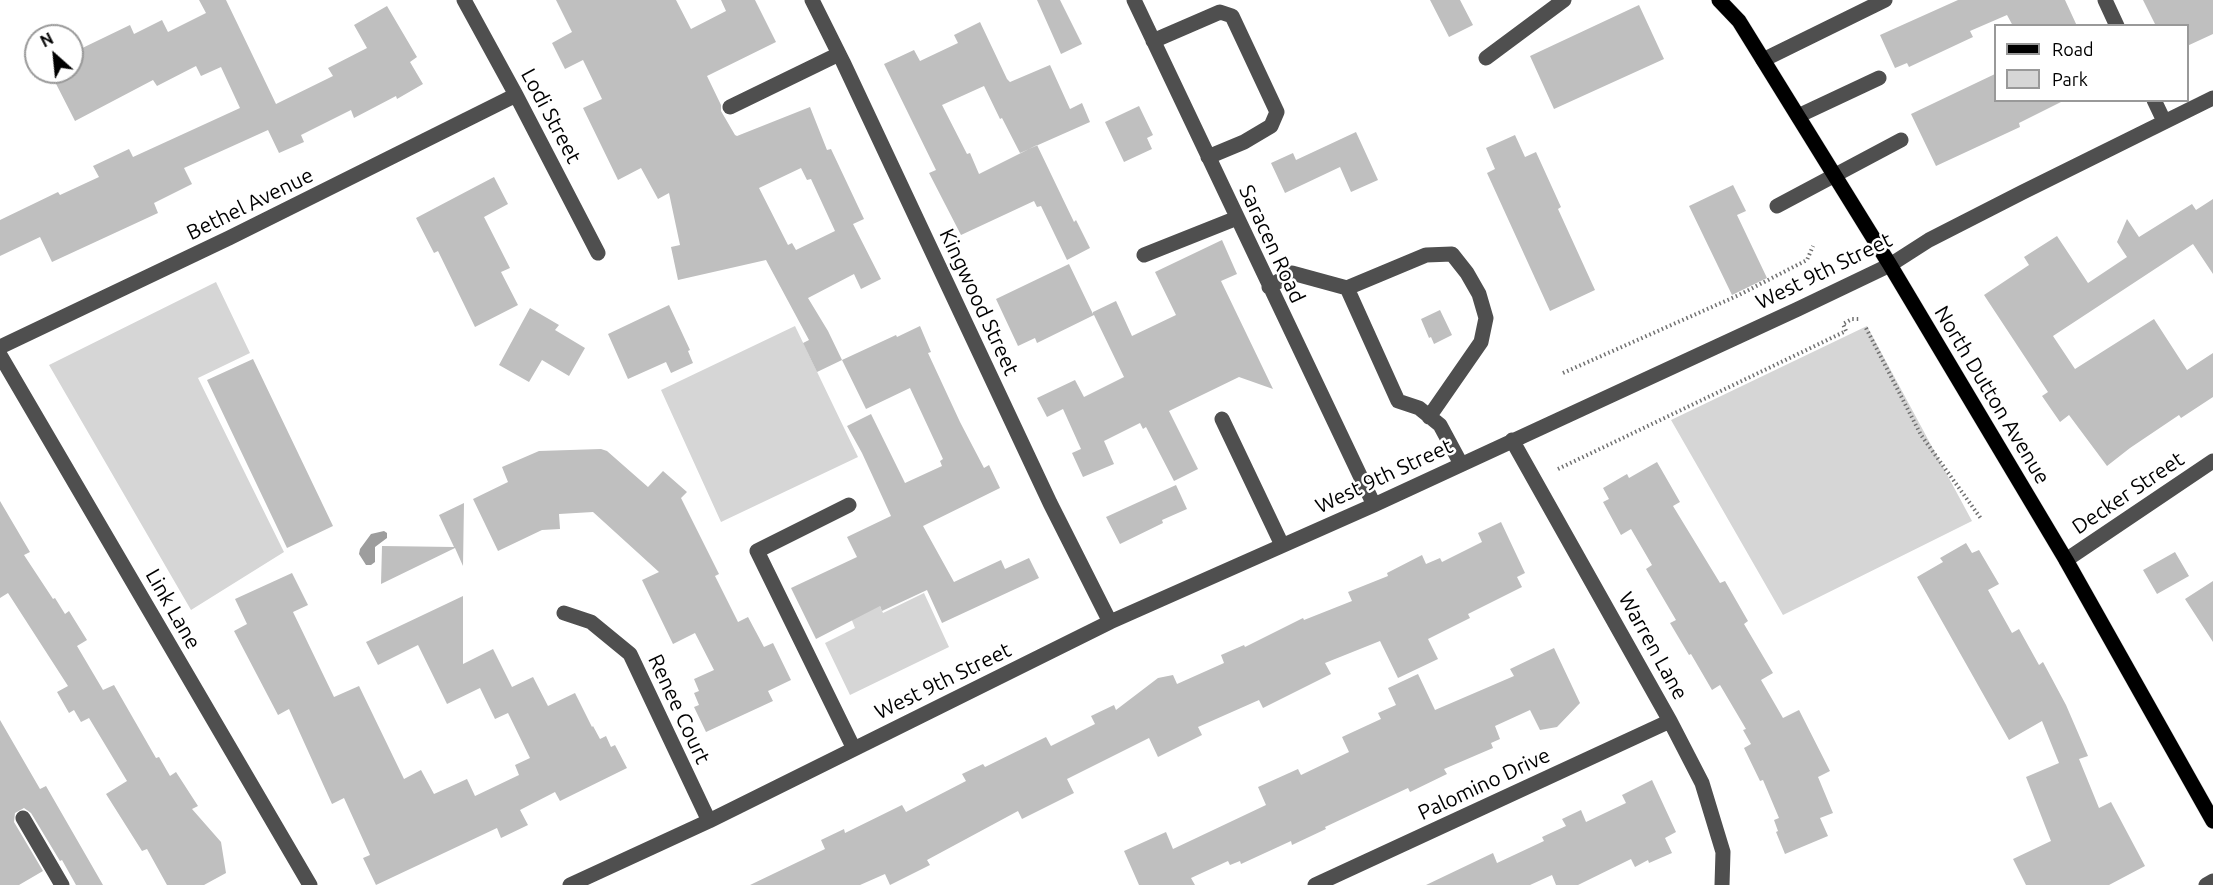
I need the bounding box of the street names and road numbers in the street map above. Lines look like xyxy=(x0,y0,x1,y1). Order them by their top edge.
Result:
street label: Lodi Street xyxy=(516,64,586,168)
street label: Bethel Avenue xyxy=(183,162,317,246)
street label: Saracen Road xyxy=(1234,181,1310,307)
street label: Kingwood Street xyxy=(934,225,1024,379)
street label: West 9th Street xyxy=(1752,227,1896,315)
street label: North Dutton Avenue xyxy=(1929,301,2055,489)
street label: West 9th Street xyxy=(1311,433,1457,519)
street label: Decker Street xyxy=(2067,446,2189,540)
street label: Link Lane xyxy=(140,564,206,654)
street label: Warren Lane xyxy=(1613,588,1693,704)
street label: West 9th Street xyxy=(871,637,1015,725)
street label: Renee Court xyxy=(643,650,715,768)
street label: Palomino Drive xyxy=(1414,742,1554,826)

